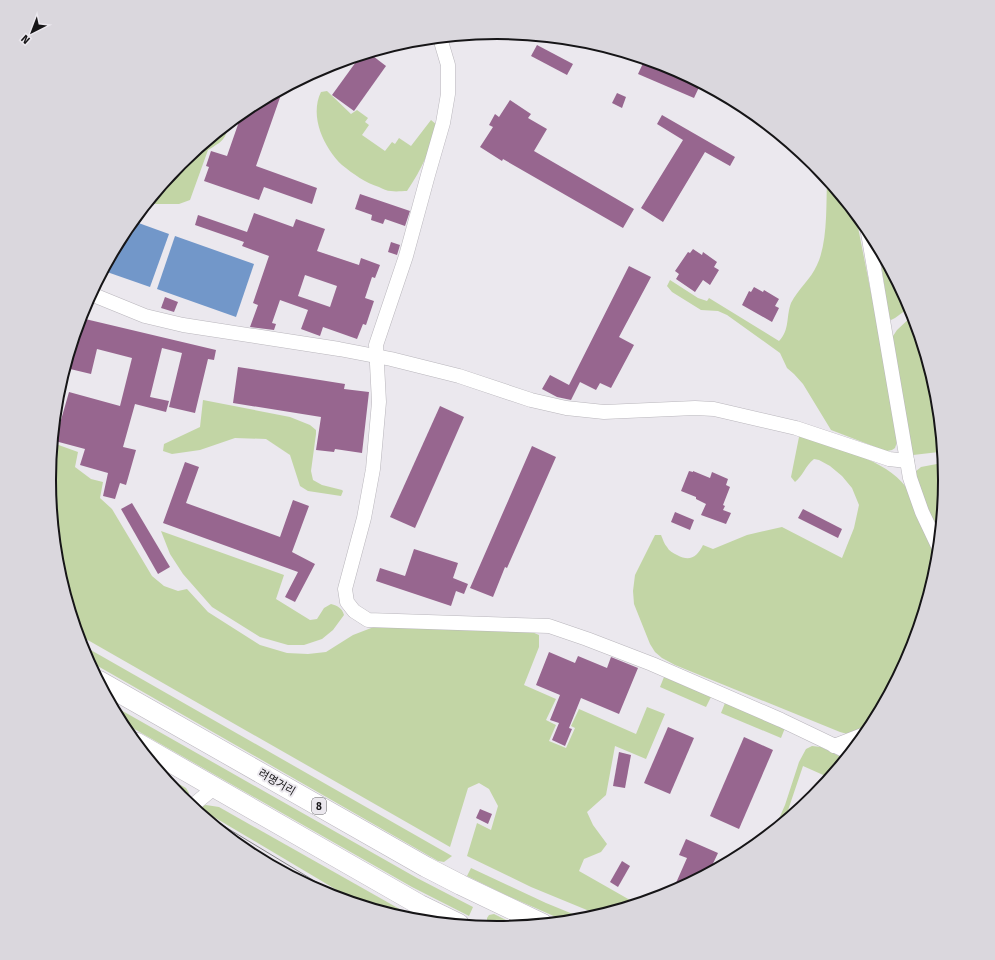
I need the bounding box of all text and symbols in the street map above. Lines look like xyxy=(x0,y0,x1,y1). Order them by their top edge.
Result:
north arrow xyxy=(12,12,52,52)
text: N xyxy=(19,32,33,46)
street label: 려명거리 xyxy=(256,767,298,798)
road number: 8 xyxy=(312,798,326,814)

